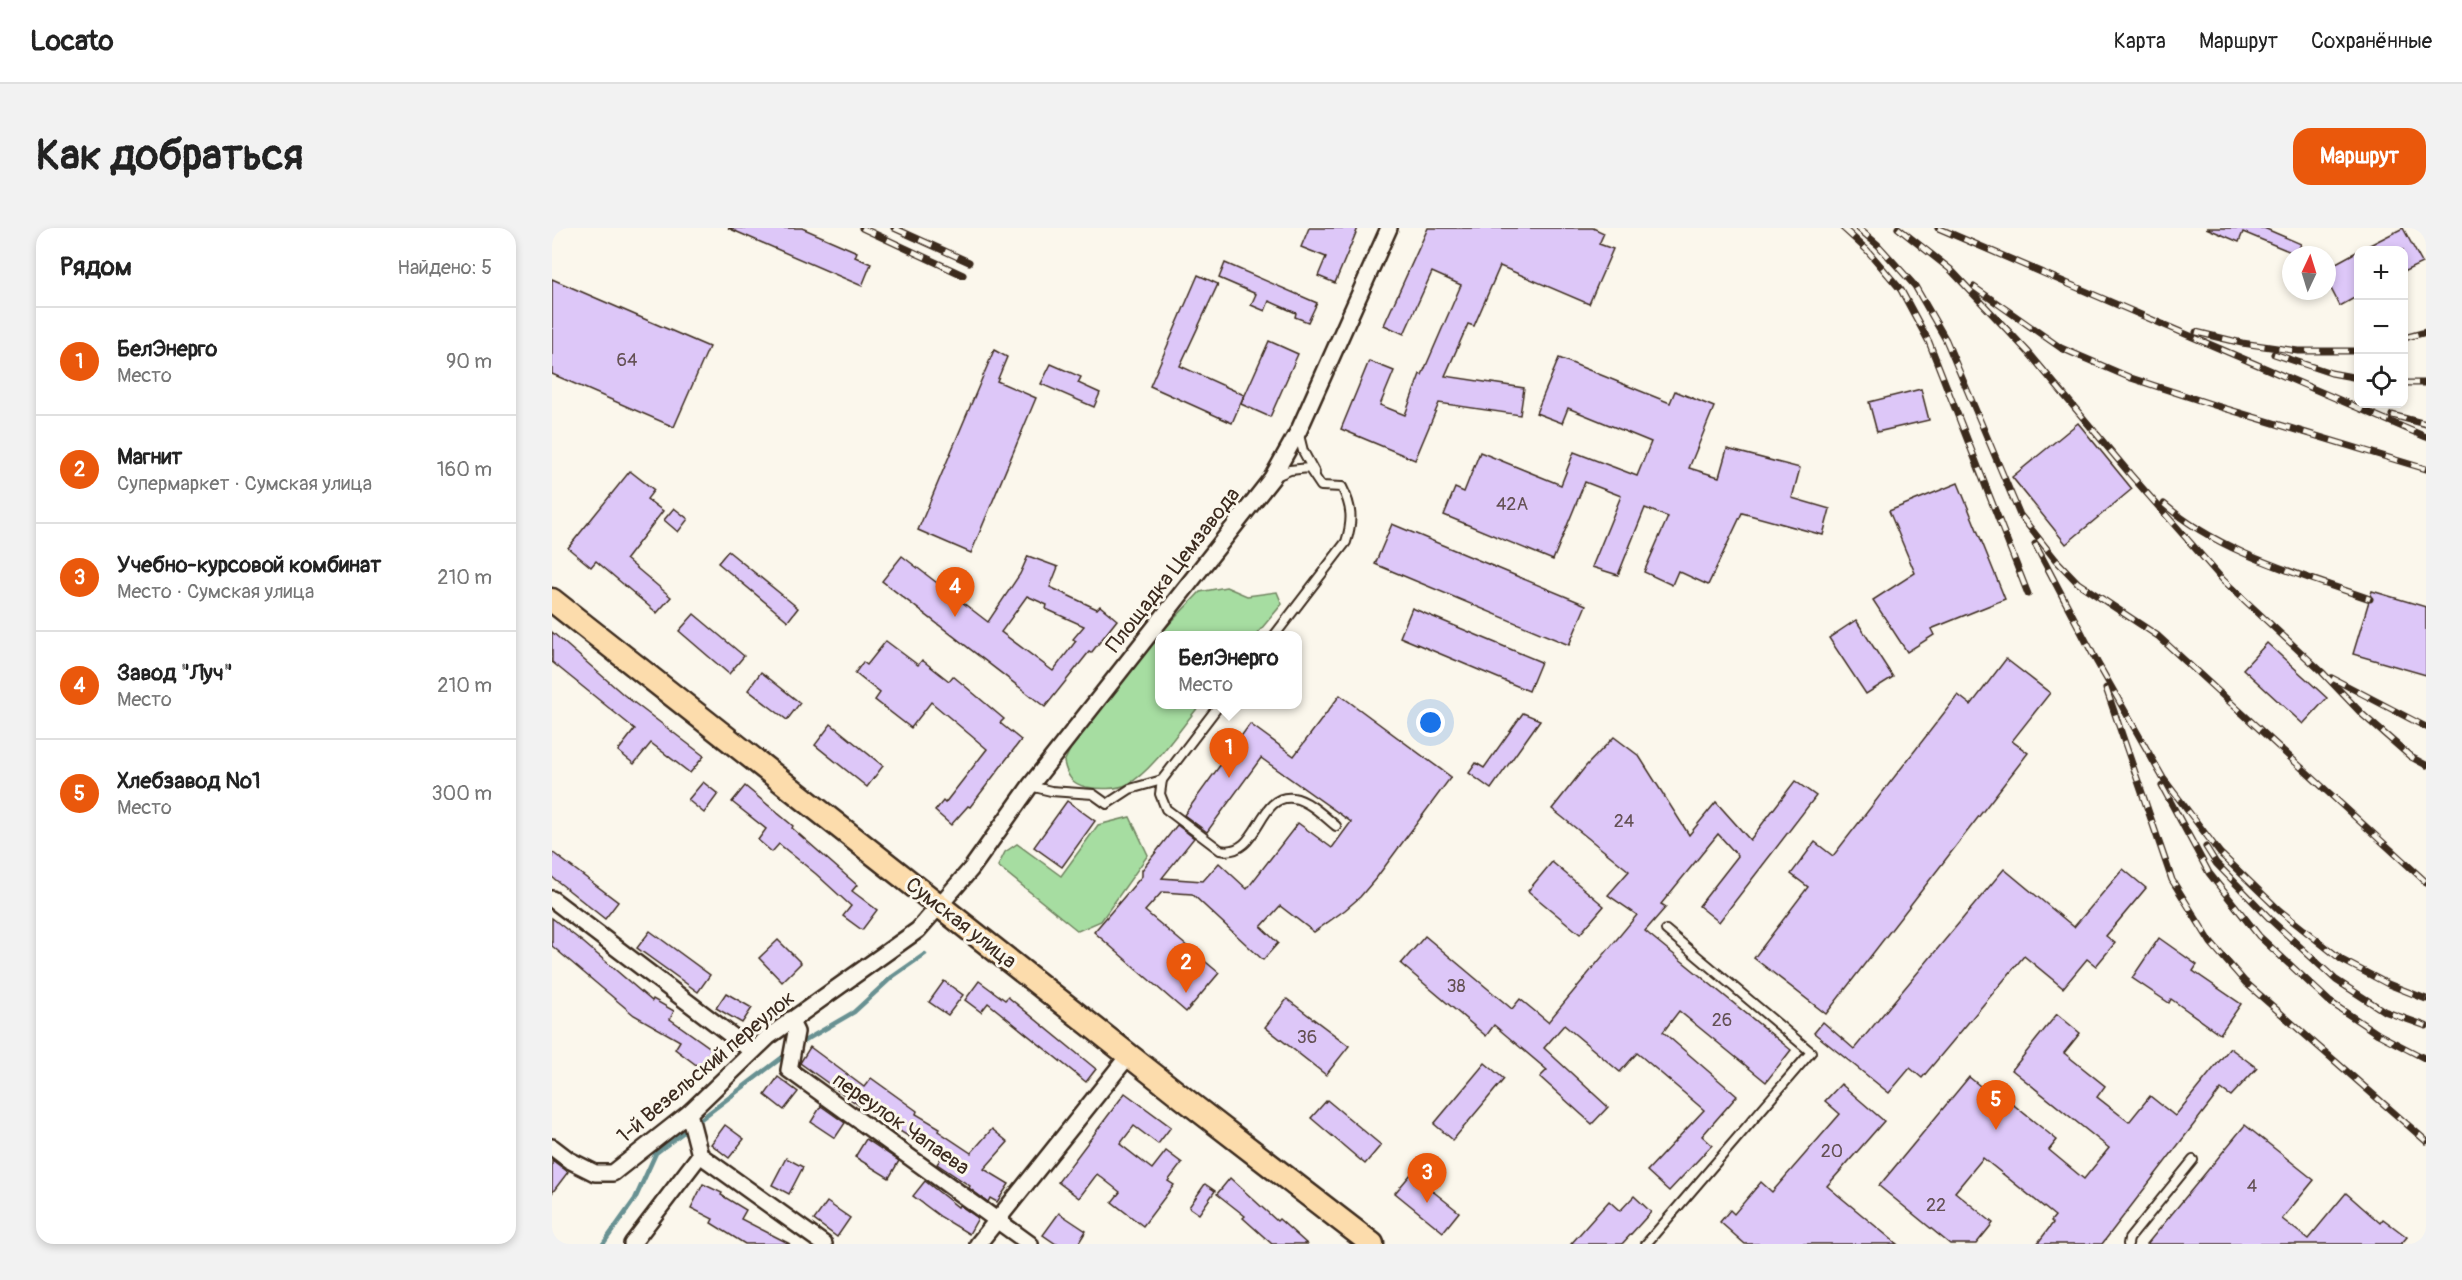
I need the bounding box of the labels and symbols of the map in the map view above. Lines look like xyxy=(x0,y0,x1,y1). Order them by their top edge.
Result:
north arrow xyxy=(2282,246,2336,300)
house number: 64 xyxy=(617,349,638,372)
street label: Площадка Цемзавода xyxy=(1100,482,1246,658)
house number: 42А xyxy=(1496,493,1528,516)
pin: 4 xyxy=(936,568,974,617)
your location xyxy=(1416,708,1445,737)
pin: 1 xyxy=(1210,728,1248,778)
house number: 24 xyxy=(1614,810,1635,833)
street label: Сумская улица xyxy=(900,871,1022,975)
pin: 2 xyxy=(1166,944,1206,993)
house number: 38 xyxy=(1446,975,1466,998)
street label: 1-й Везельский переулок xyxy=(611,985,801,1149)
house number: 26 xyxy=(1712,1009,1732,1032)
house number: 36 xyxy=(1297,1026,1317,1049)
street label: переулок Чапаева xyxy=(827,1067,975,1181)
pin: 5 xyxy=(1976,1080,2016,1130)
house number: 20 xyxy=(1821,1140,1843,1163)
pin: 3 xyxy=(1408,1154,1446,1203)
house number: 4 xyxy=(2247,1175,2258,1198)
house number: 22 xyxy=(1926,1194,1946,1217)

